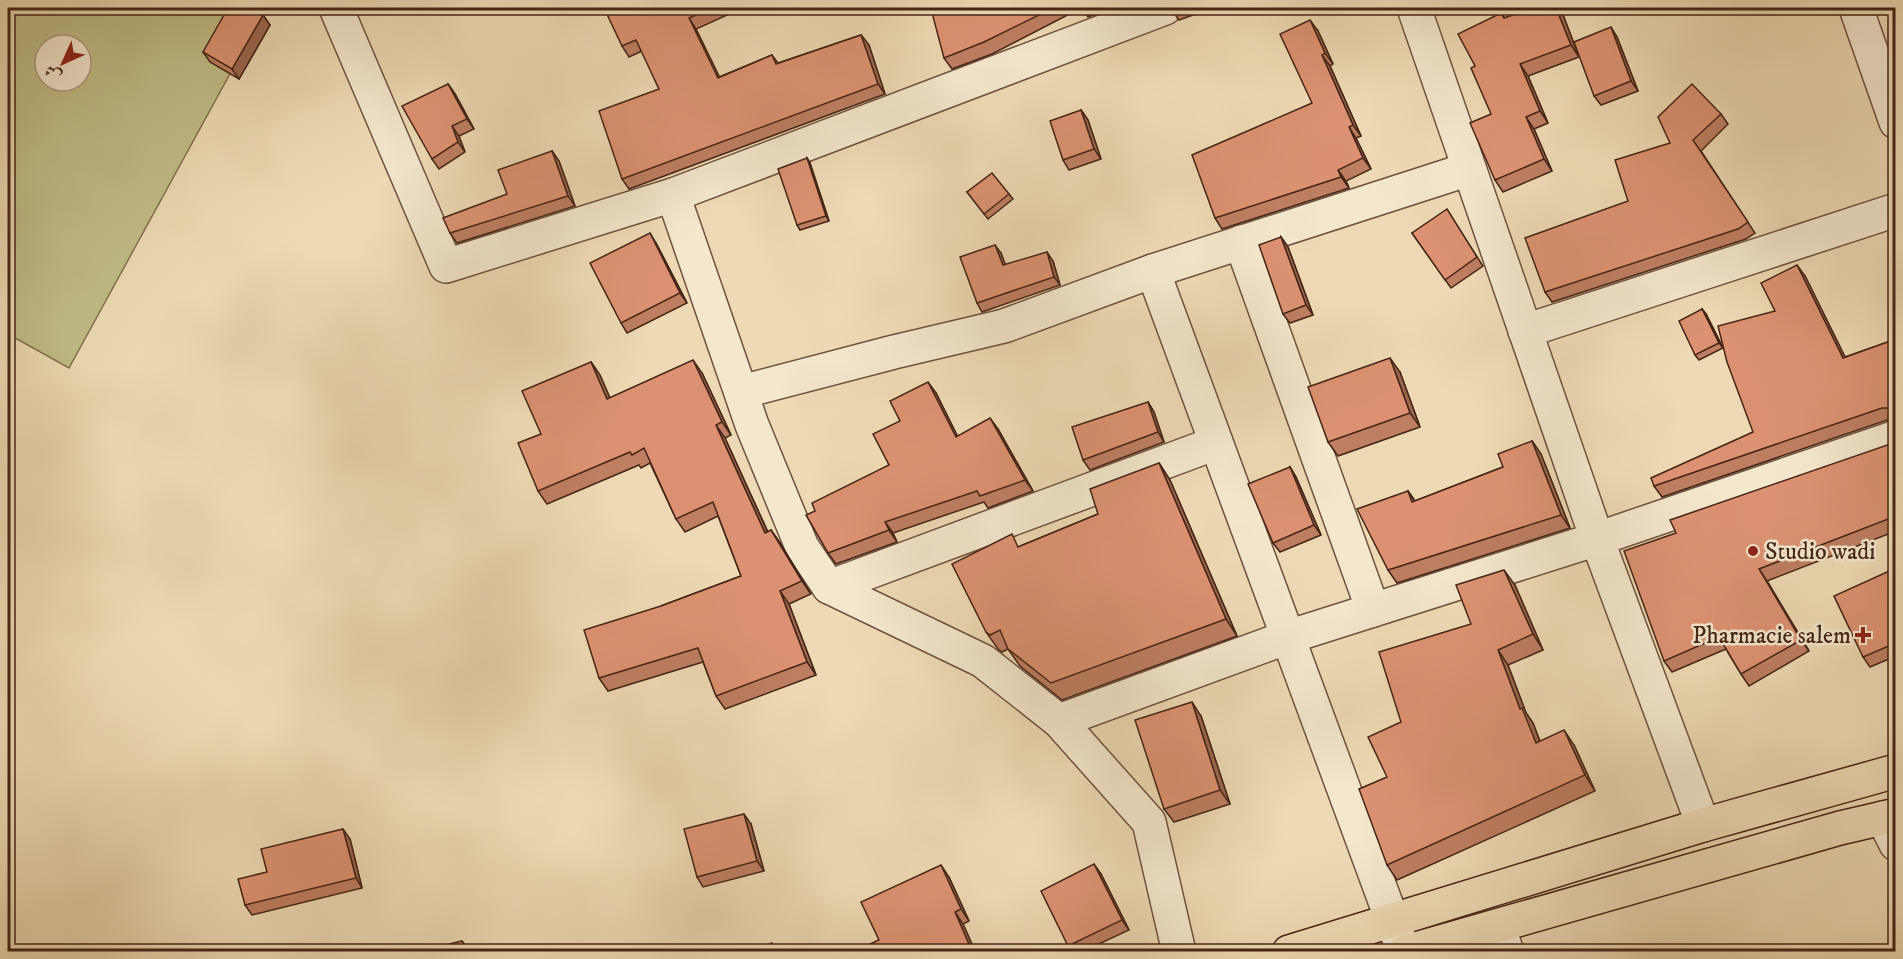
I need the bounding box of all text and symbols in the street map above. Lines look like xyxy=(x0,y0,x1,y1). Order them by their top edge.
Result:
north arrow xyxy=(33,33,93,93)
text: ش xyxy=(40,60,66,86)
place label: Studio wadi xyxy=(1765,537,1876,567)
marker: Studio wadi xyxy=(1746,544,1760,558)
place label: Pharmacie salem xyxy=(1692,621,1851,651)
marker: Pharmacie salem xyxy=(1856,628,1870,642)

